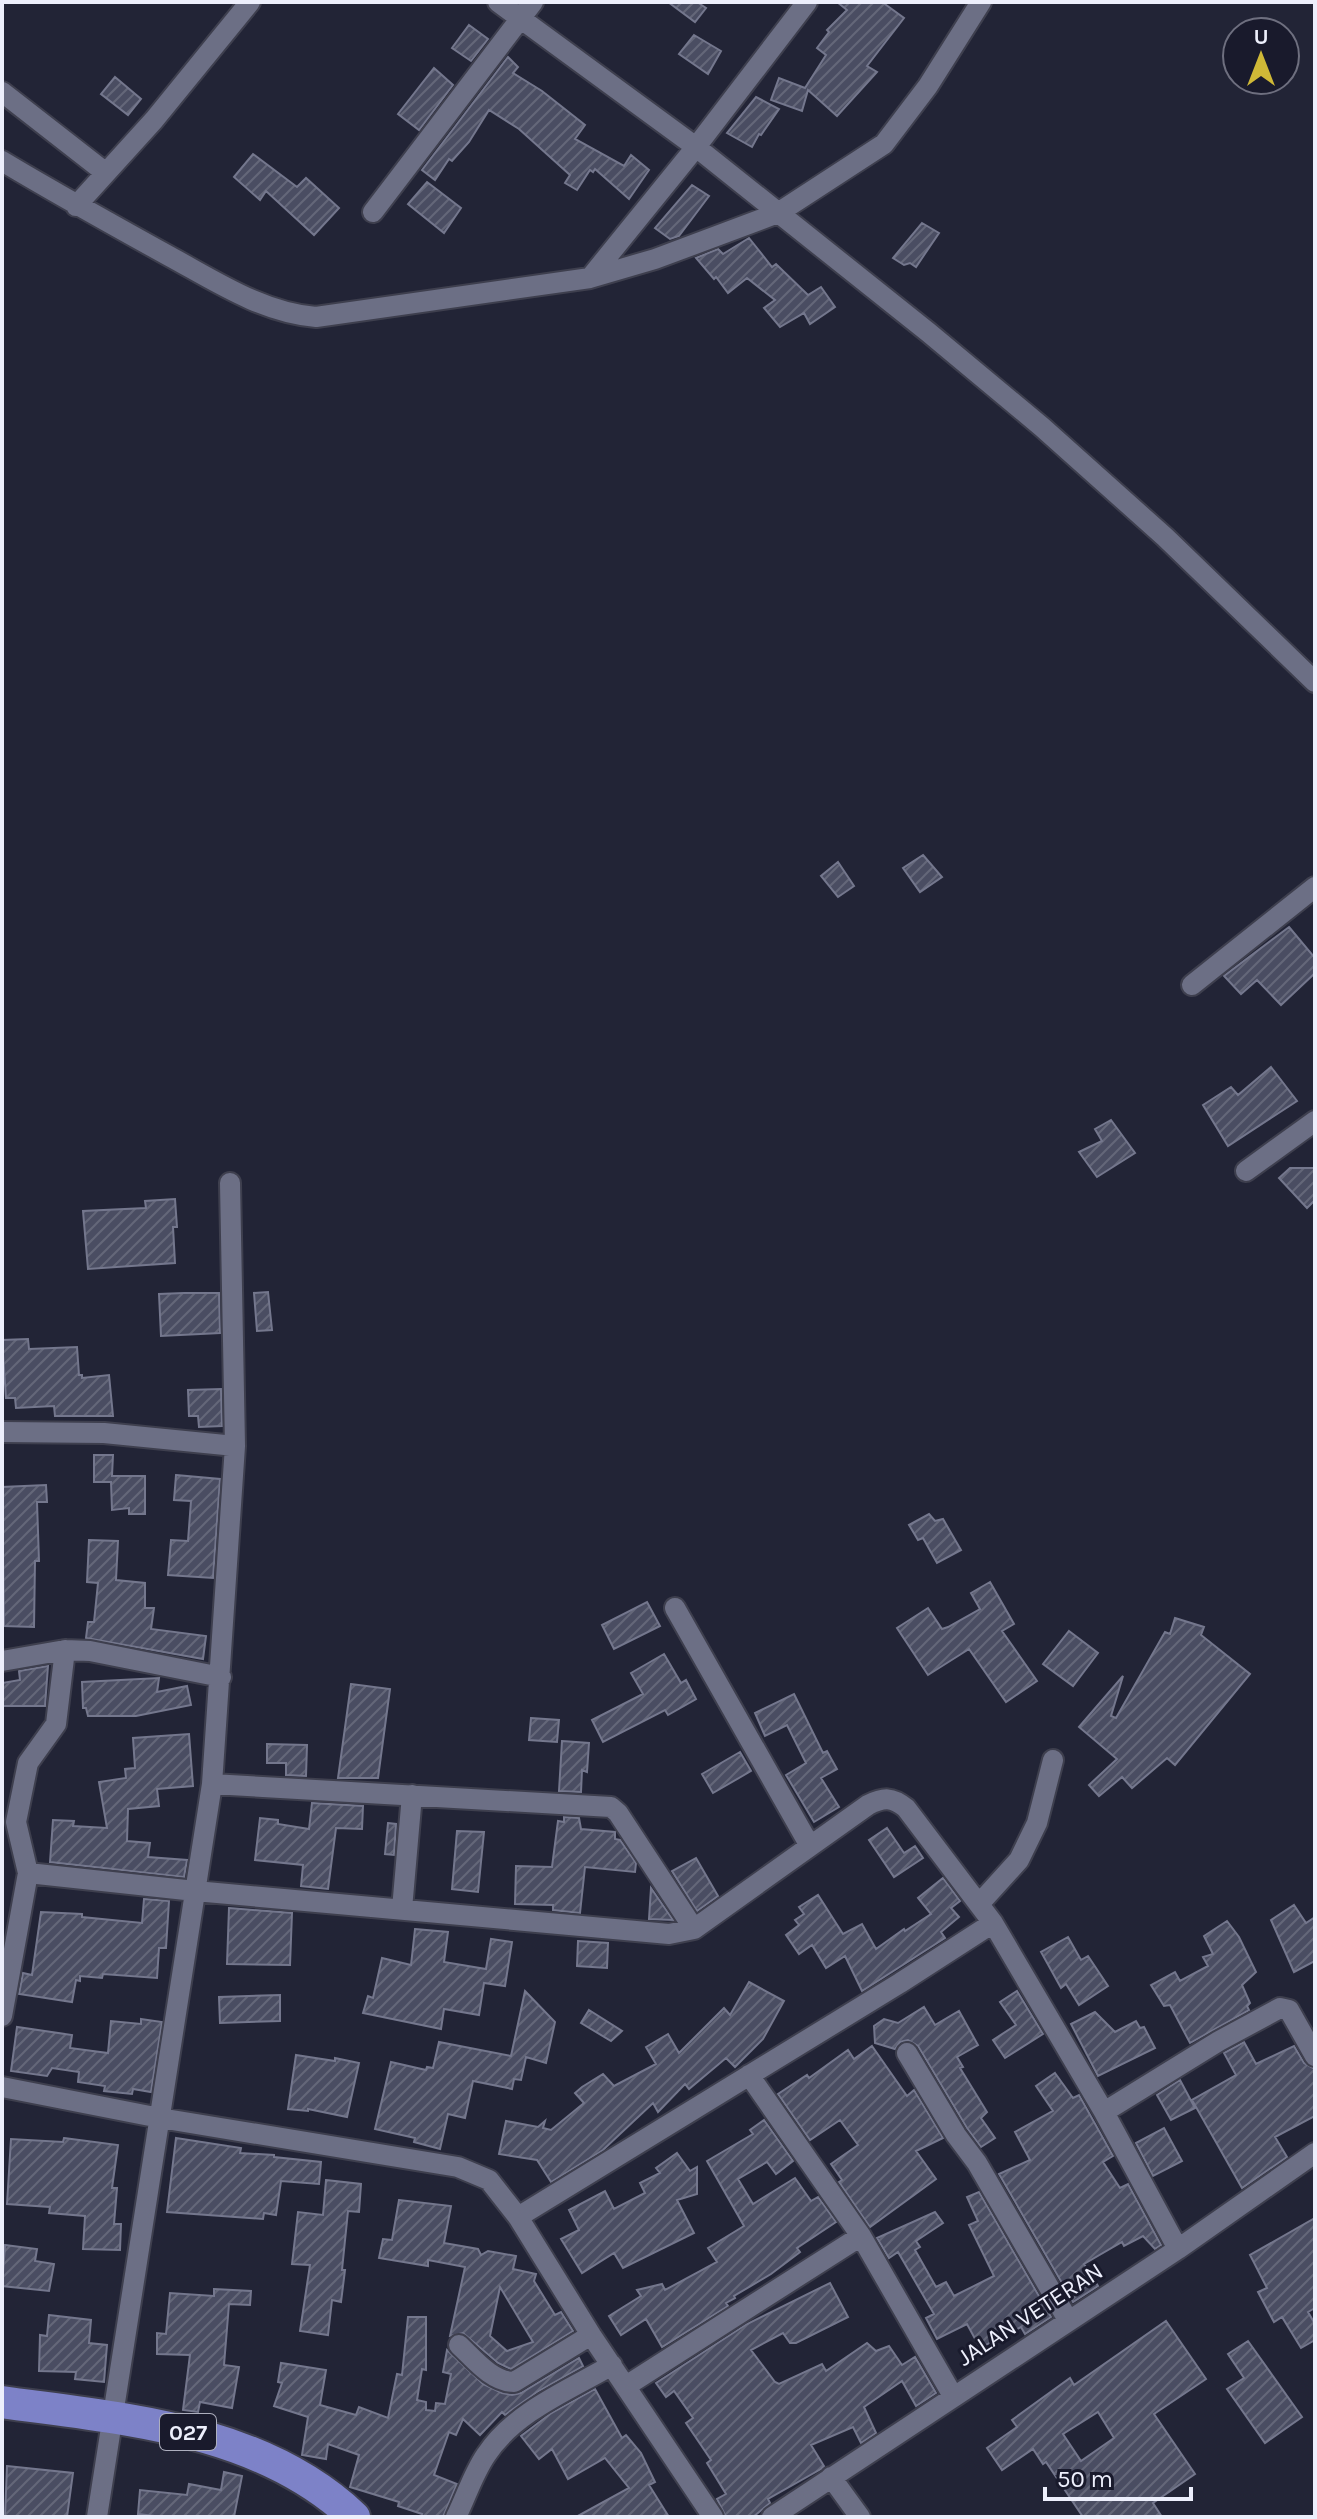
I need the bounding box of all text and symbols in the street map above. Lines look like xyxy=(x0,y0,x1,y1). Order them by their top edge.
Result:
north arrow xyxy=(1221,16,1301,96)
text: U xyxy=(1253,24,1269,50)
street label: JALAN VETERAN xyxy=(952,2257,1108,2371)
road number: 027 xyxy=(160,2414,216,2450)
scale bar xyxy=(1045,2451,1191,2501)
text: 50 m xyxy=(1057,2465,1113,2493)

